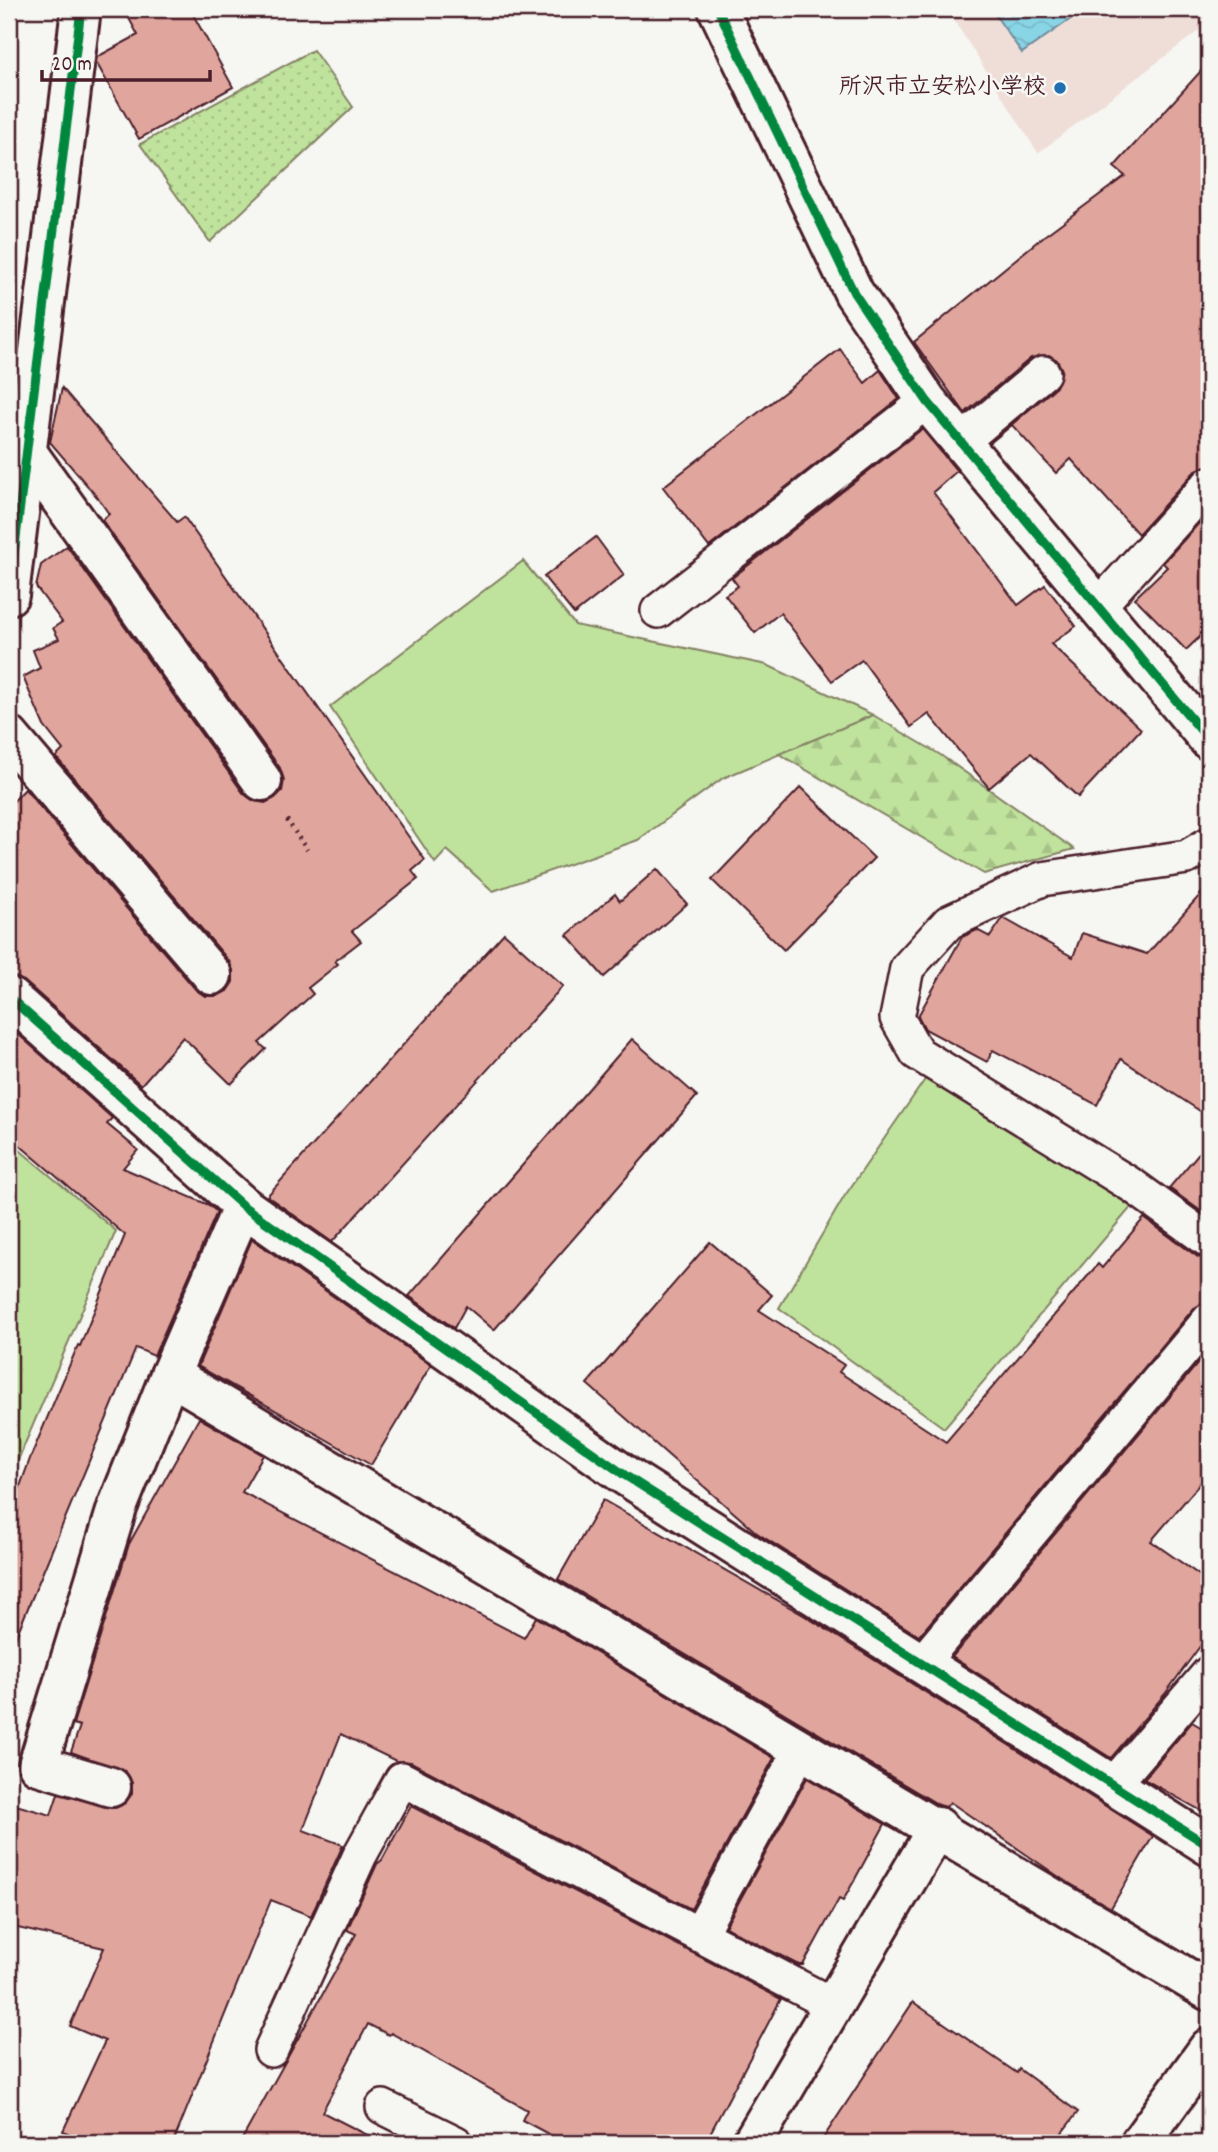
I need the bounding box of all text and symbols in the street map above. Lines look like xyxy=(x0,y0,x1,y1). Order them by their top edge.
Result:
scale bar xyxy=(42,38,210,82)
text: 20 m xyxy=(52,51,92,81)
place label: 所沢市立安松小学校 xyxy=(839,72,1046,105)
marker: 所沢市立安松小学校 xyxy=(1052,80,1068,96)

